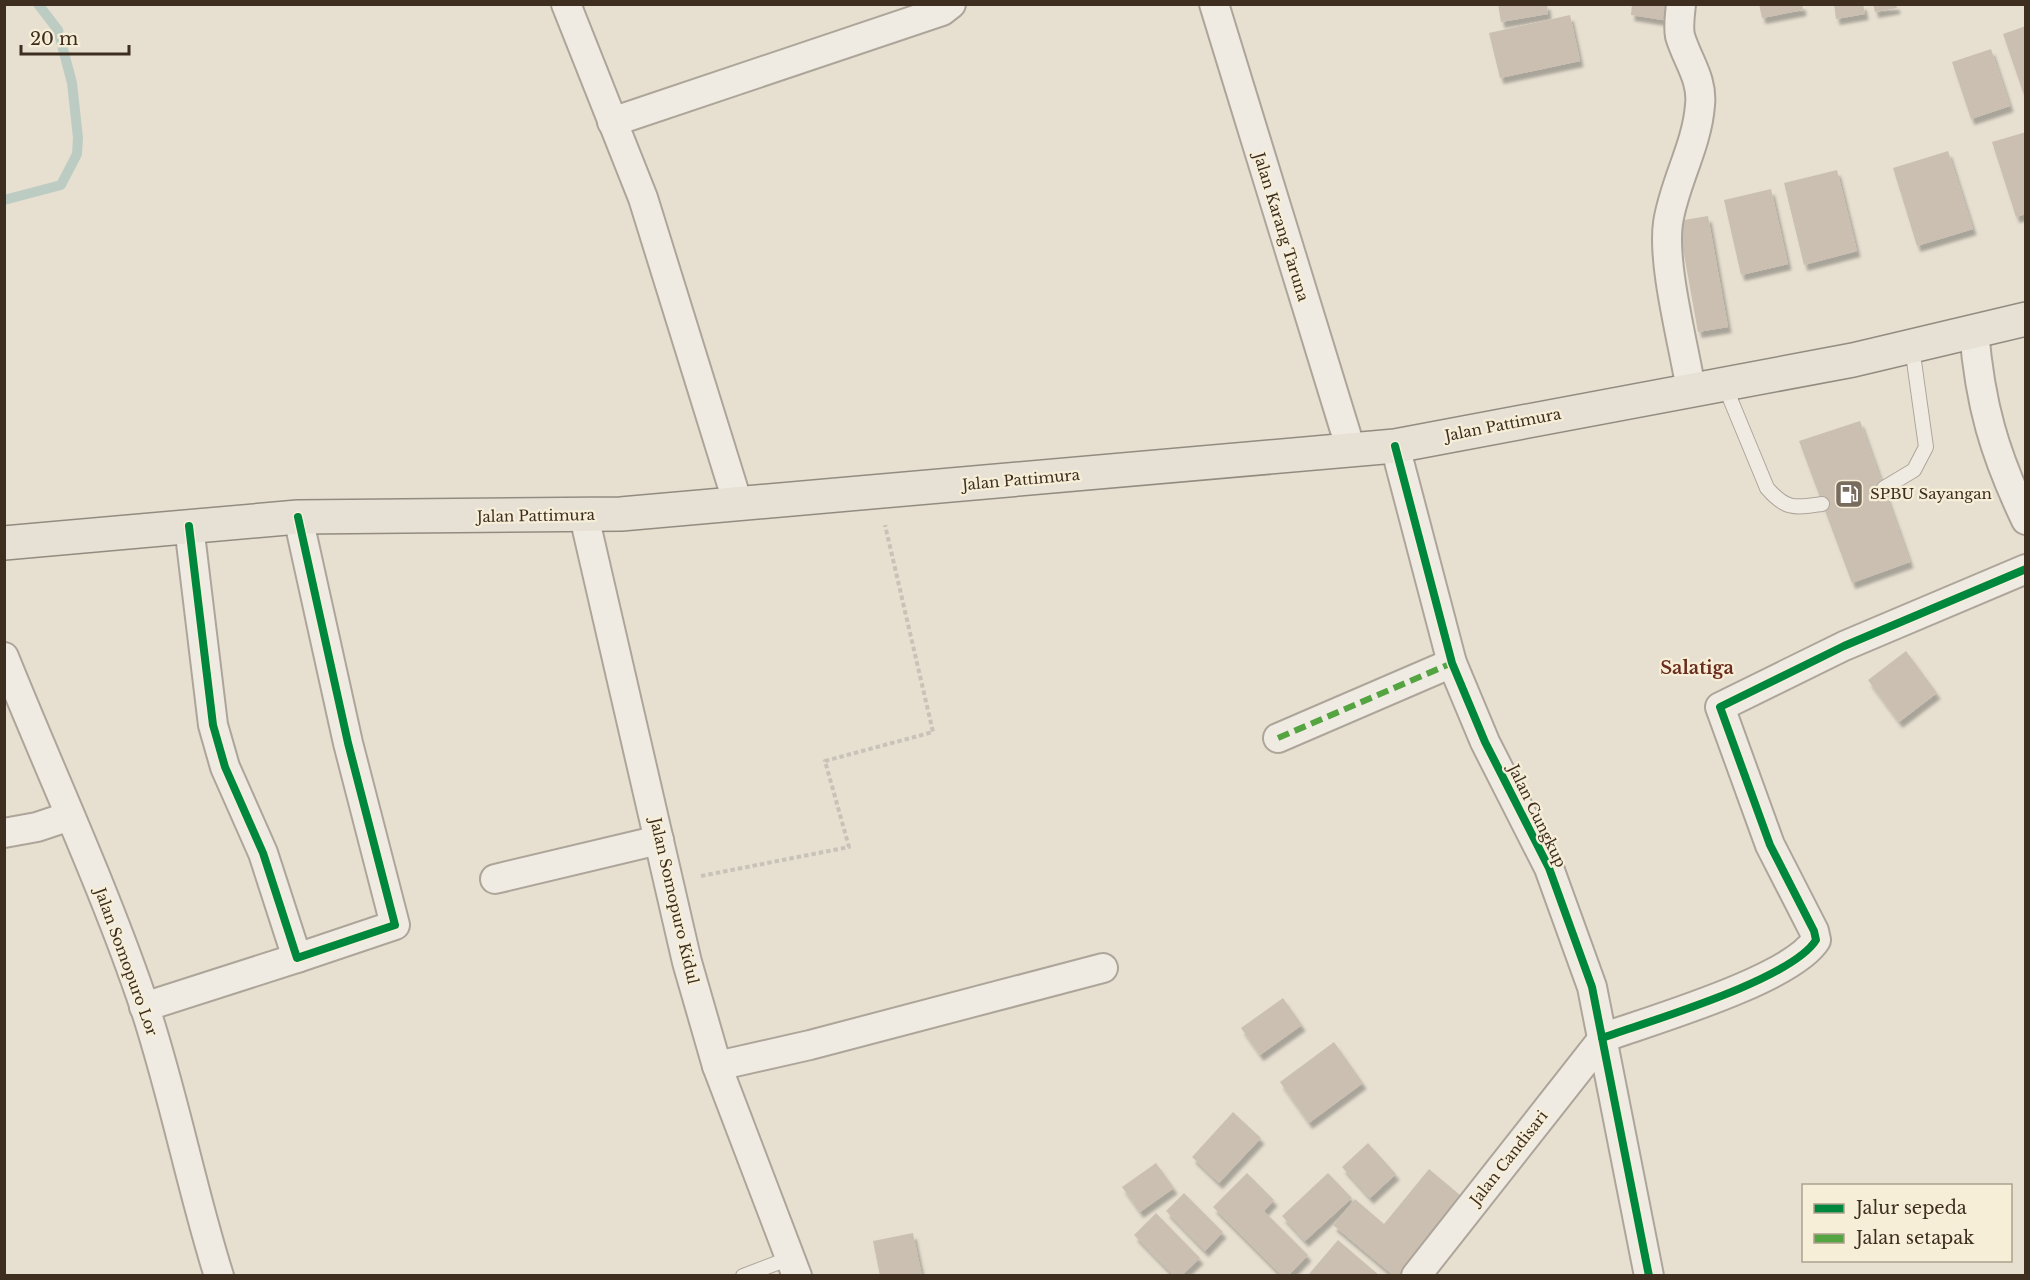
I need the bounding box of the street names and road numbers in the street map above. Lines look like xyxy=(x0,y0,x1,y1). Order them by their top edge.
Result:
street label: Jalan Karang Taruna xyxy=(1249,148,1313,304)
street label: Jalan Pattimura xyxy=(1441,404,1563,445)
street label: Jalan Pattimura xyxy=(959,465,1081,494)
street label: Jalan Pattimura xyxy=(475,505,596,526)
street label: Jalan Cungkup xyxy=(1503,759,1571,870)
street label: Jalan Somopuro Kidul xyxy=(646,814,703,986)
street label: Jalan Somopuro Lor xyxy=(90,883,162,1039)
street label: Jalan Candisari xyxy=(1465,1107,1551,1210)

